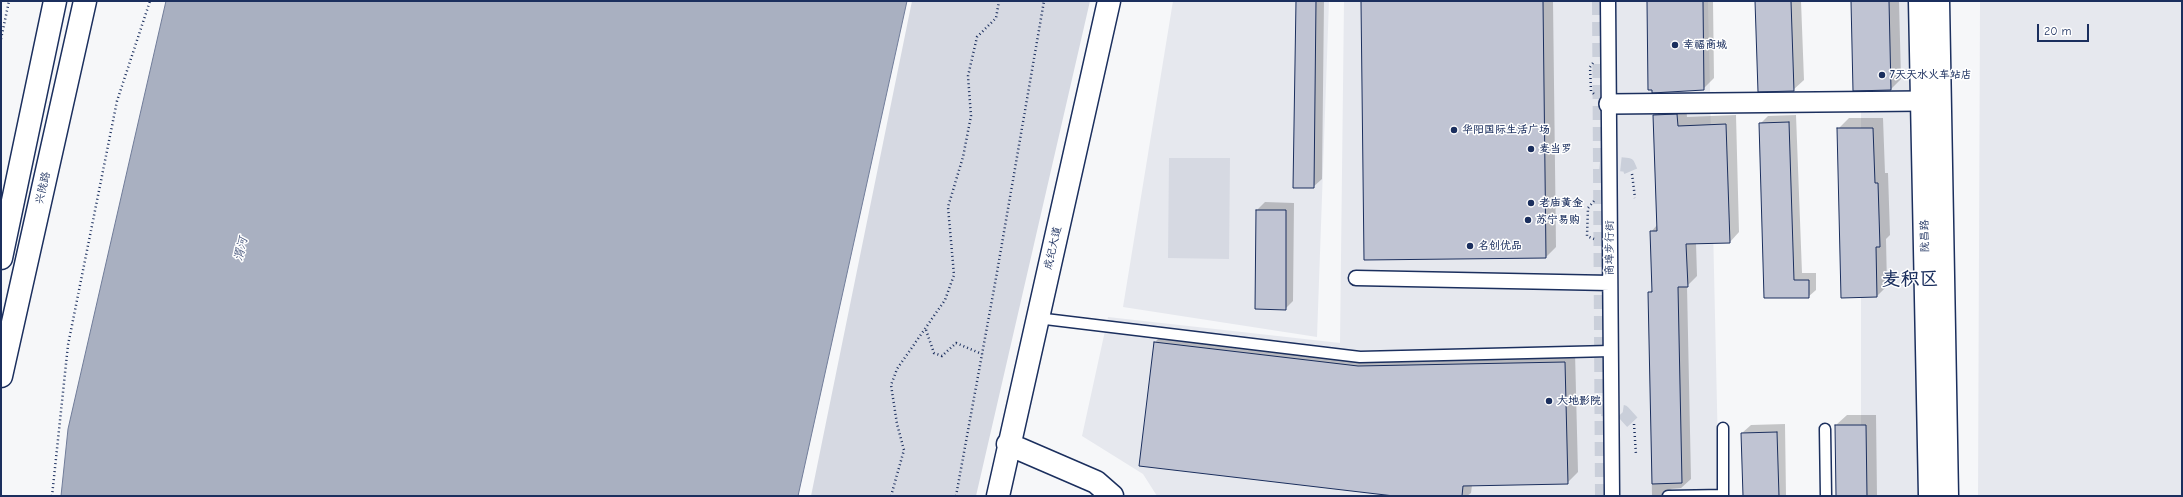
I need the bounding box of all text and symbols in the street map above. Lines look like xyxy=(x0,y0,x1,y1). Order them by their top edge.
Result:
scale bar xyxy=(2039,16,2091,42)
text: 20 m xyxy=(2044,24,2072,38)
place label: 幸福商城 xyxy=(1683,38,1727,52)
marker: 幸福商城 xyxy=(1670,40,1680,50)
place label: 7天天水火车站店 xyxy=(1890,68,1972,82)
marker: 7天天水火车站店 xyxy=(1877,70,1887,80)
place label: 华阳国际生活广场 xyxy=(1462,123,1550,137)
marker: 华阳国际生活广场 xyxy=(1449,125,1459,135)
place label: 麦当罗 xyxy=(1539,142,1572,156)
marker: 麦当罗 xyxy=(1526,144,1536,154)
street label: 兴陇路 xyxy=(33,170,53,206)
place label: 老庙黄金 xyxy=(1539,196,1583,210)
marker: 老庙黄金 xyxy=(1526,198,1536,208)
place label: 苏宁易购 xyxy=(1536,213,1580,227)
marker: 苏宁易购 xyxy=(1523,215,1533,225)
street label: 陇昌路 xyxy=(1918,219,1932,253)
street label: 商埠步行街 xyxy=(1603,221,1617,275)
street label: 成纪大道 xyxy=(1042,225,1064,271)
water label: 渭河 xyxy=(231,236,251,262)
place label: 名创优品 xyxy=(1478,239,1522,253)
marker: 名创优品 xyxy=(1465,241,1475,251)
district label: 麦积区 xyxy=(1882,269,1938,291)
place label: 大地影院 xyxy=(1557,394,1601,408)
marker: 大地影院 xyxy=(1544,396,1554,406)

